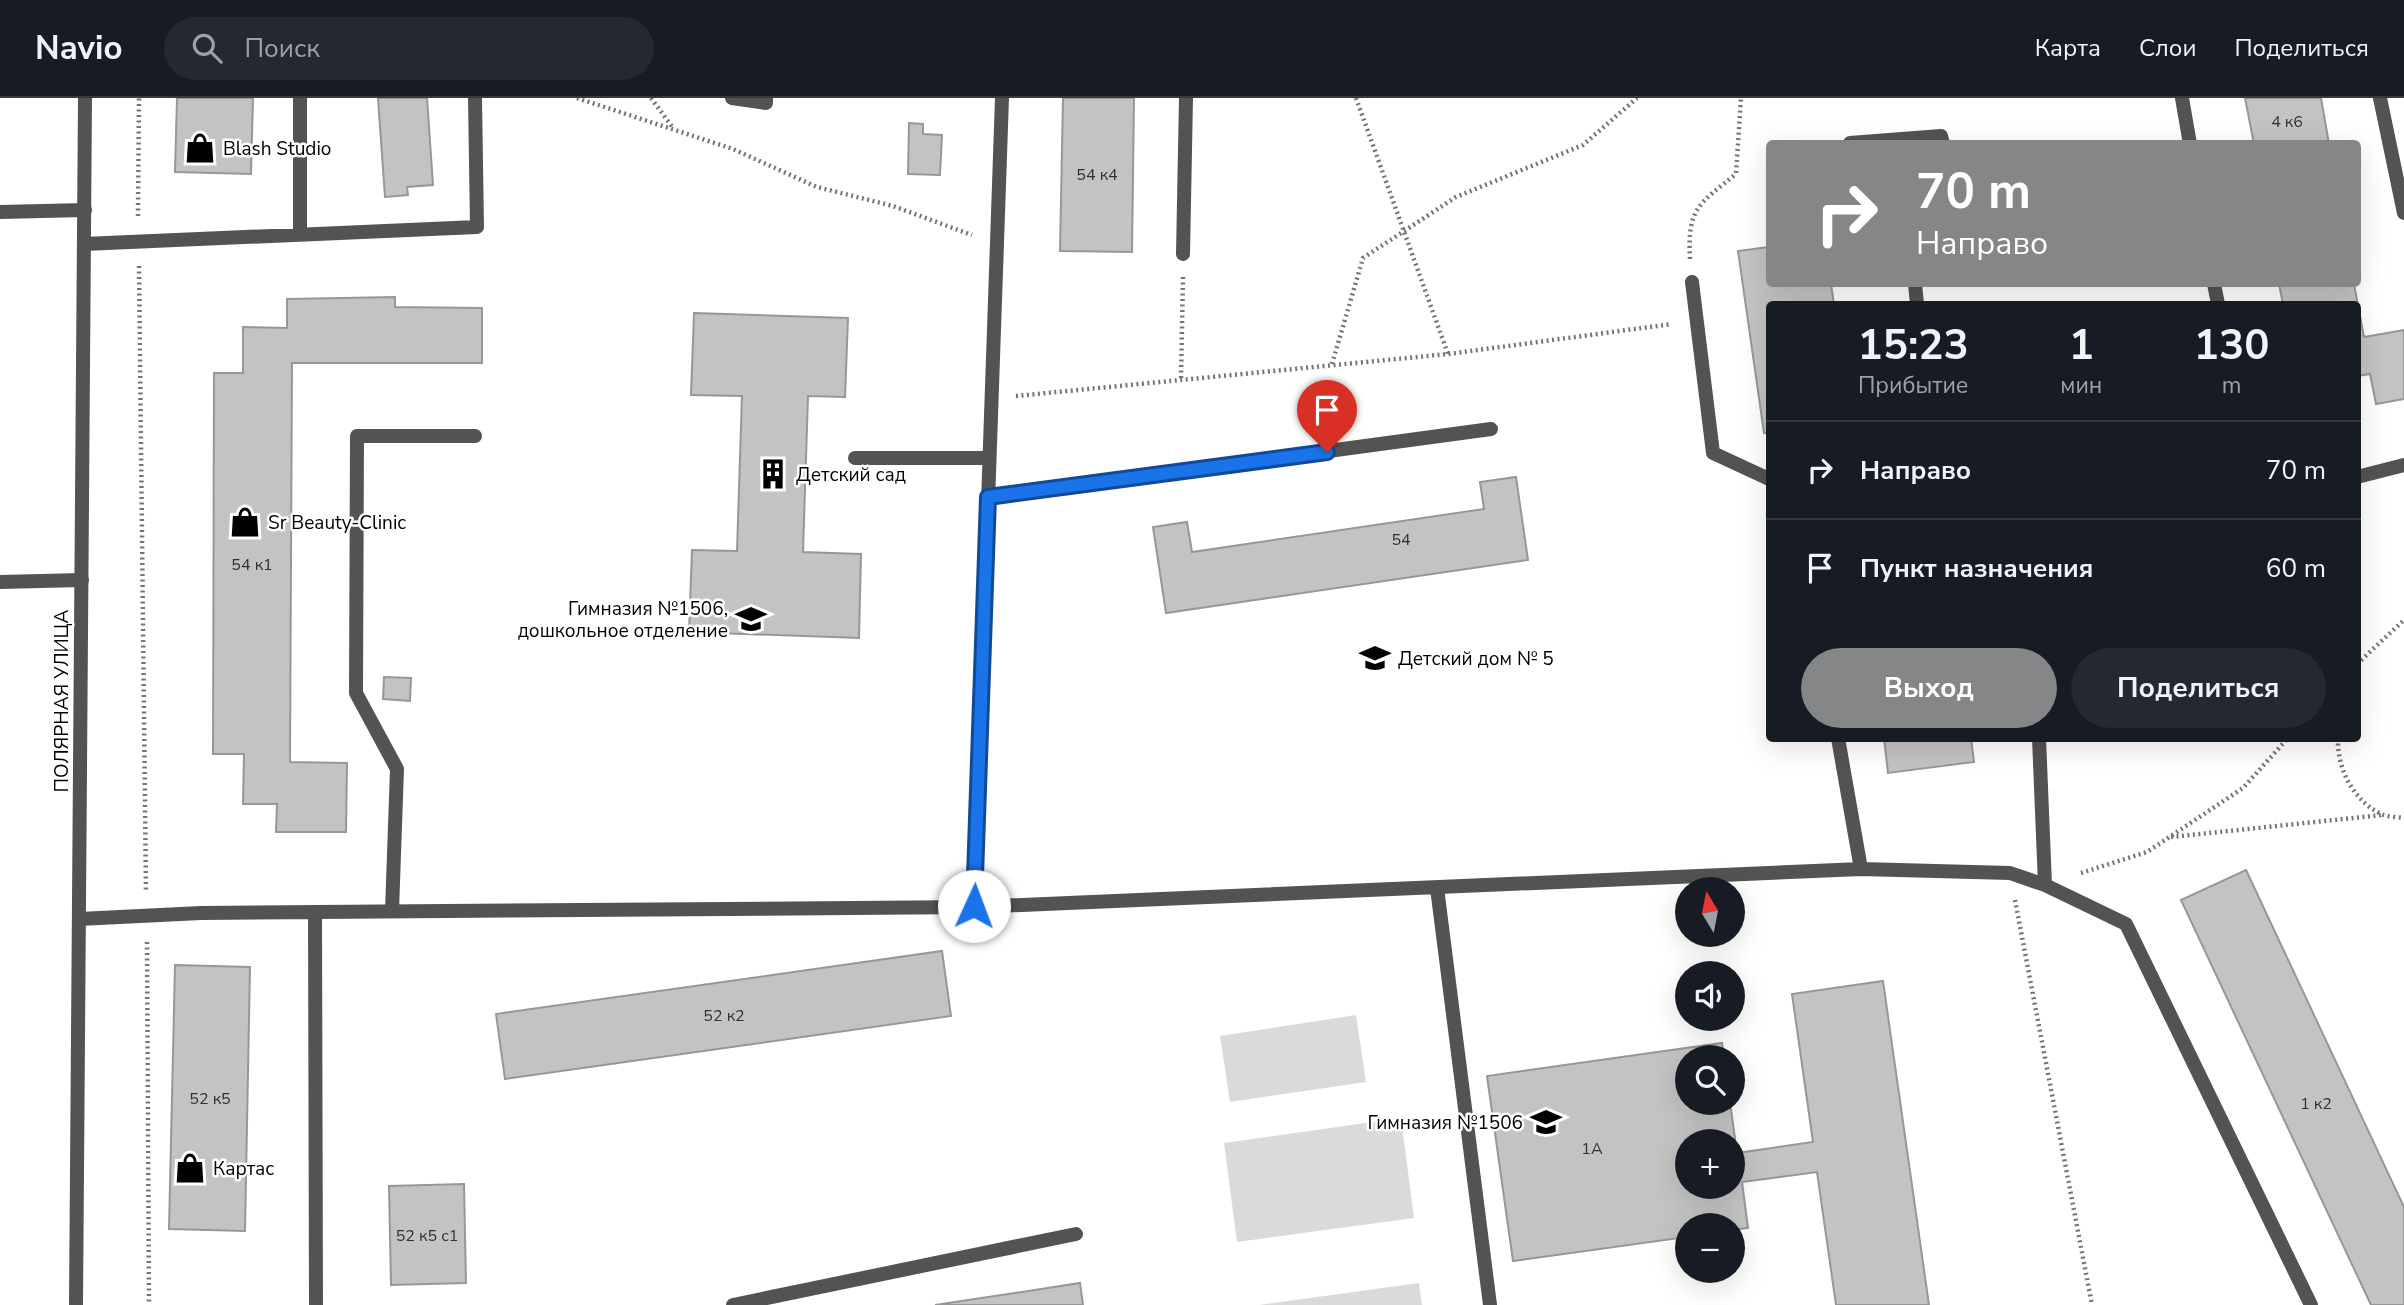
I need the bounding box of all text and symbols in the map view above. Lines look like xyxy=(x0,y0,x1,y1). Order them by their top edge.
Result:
search box xyxy=(164,17,654,80)
text: Navio xyxy=(35,26,122,71)
icon: search xyxy=(188,29,226,67)
text: Поиск xyxy=(244,31,320,66)
text: Карта xyxy=(2035,32,2101,64)
text: Слои xyxy=(2139,32,2196,64)
text: Поделиться xyxy=(2234,32,2369,64)
house number: 4 к6 xyxy=(2271,111,2303,133)
shop icon: Blash Studio xyxy=(183,131,217,165)
place label: Blash Studio xyxy=(223,136,331,162)
text: 70 m xyxy=(1916,158,2031,225)
house number: 54 к4 xyxy=(1076,164,1118,186)
icon: right xyxy=(1801,168,1892,259)
text: Направо xyxy=(1916,222,2048,265)
text: 15:23 xyxy=(1858,317,1969,374)
text: 1 xyxy=(2069,317,2094,374)
text: 130 xyxy=(2194,317,2269,374)
text: Прибытие xyxy=(1858,370,1968,401)
text: мин xyxy=(2060,370,2102,401)
text: m xyxy=(2222,370,2242,401)
pin xyxy=(1297,380,1357,452)
icon: arrive xyxy=(1308,391,1346,429)
icon: right xyxy=(1801,451,1839,489)
text: Направо xyxy=(1860,453,1971,488)
text: 70 m xyxy=(2266,453,2326,488)
building icon: Детский сад xyxy=(756,457,790,491)
place label: Детский сад xyxy=(796,462,906,488)
shop icon: Sr Beauty-Clinic xyxy=(228,505,262,539)
place label: Sr Beauty-Clinic xyxy=(268,510,406,536)
house number: 54 xyxy=(1391,529,1411,551)
icon: arrive xyxy=(1801,549,1839,587)
text: Пункт назначения xyxy=(1860,551,2093,586)
text: 60 m xyxy=(2266,551,2326,586)
house number: 54 к1 xyxy=(231,554,273,576)
place label: Гимназия №1506, дошкольное отделение xyxy=(518,596,728,644)
school or university icon: Гимназия №1506, дошкольное отделение xyxy=(734,602,768,636)
street label: ПОЛЯРНАЯ УЛИЦА xyxy=(49,609,75,792)
school or university icon: Детский дом № 5 xyxy=(1358,641,1392,675)
place label: Детский дом № 5 xyxy=(1398,646,1554,672)
button: Выход xyxy=(1801,648,2057,728)
button: Поделиться xyxy=(2071,648,2326,728)
position arrow xyxy=(937,869,1011,943)
north arrow xyxy=(1675,877,1745,947)
map controls xyxy=(1675,877,1745,1283)
button: sound xyxy=(1675,961,1745,1031)
house number: 52 к2 xyxy=(703,1005,745,1027)
button: search xyxy=(1675,1045,1745,1115)
house number: 52 к5 xyxy=(189,1088,231,1110)
house number: 1 к2 xyxy=(2300,1093,2332,1115)
school or university icon: Гимназия №1506 xyxy=(1529,1105,1563,1139)
place label: Гимназия №1506 xyxy=(1367,1110,1523,1136)
button: + xyxy=(1675,1129,1745,1199)
house number: 1А xyxy=(1581,1138,1603,1160)
shop icon: Картас xyxy=(173,1151,207,1185)
place label: Картас xyxy=(213,1156,274,1182)
button: − xyxy=(1675,1213,1745,1283)
house number: 52 к5 с1 xyxy=(396,1225,458,1247)

